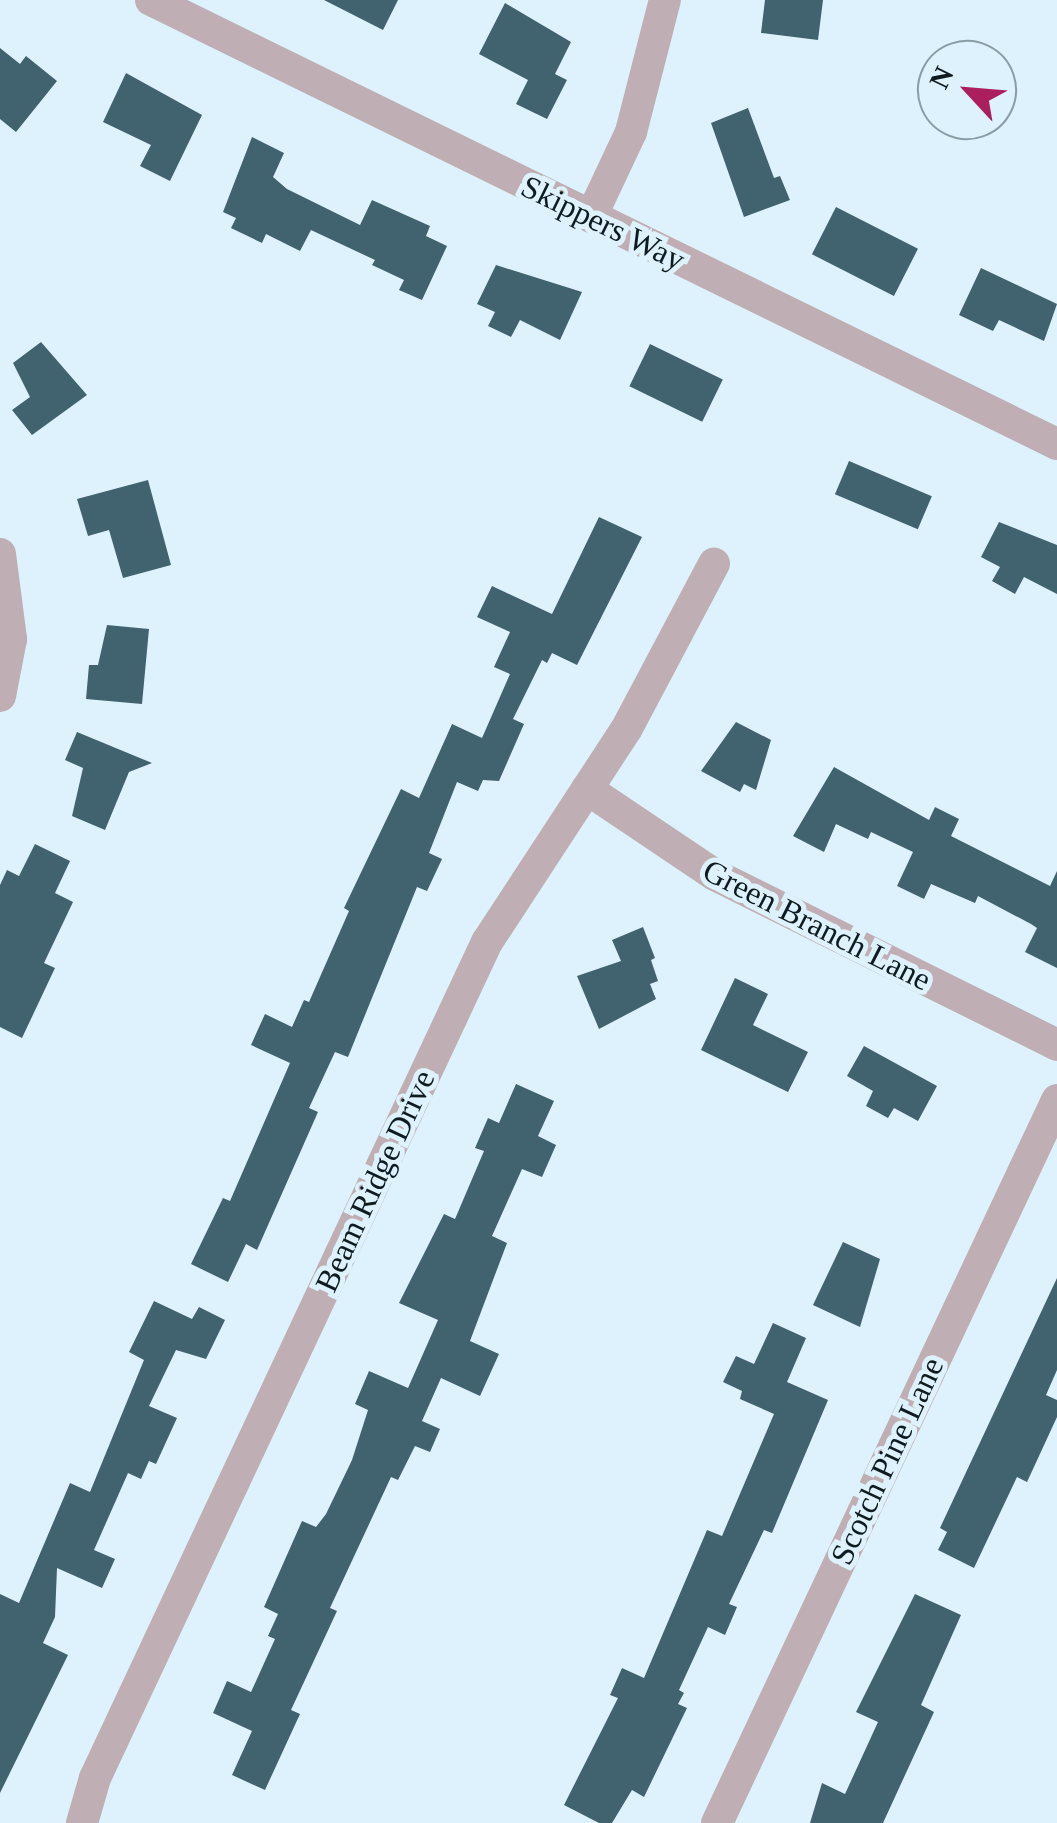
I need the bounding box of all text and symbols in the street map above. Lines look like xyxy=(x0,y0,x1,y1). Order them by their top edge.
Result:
north arrow xyxy=(917,40,1017,140)
text: N xyxy=(923,62,960,93)
street label: Skippers Way xyxy=(515,167,691,279)
street label: Green Branch Lane xyxy=(697,851,937,999)
street label: Beam Ridge Drive xyxy=(307,1064,443,1298)
street label: Scotch Pine Lane xyxy=(822,1351,952,1571)

